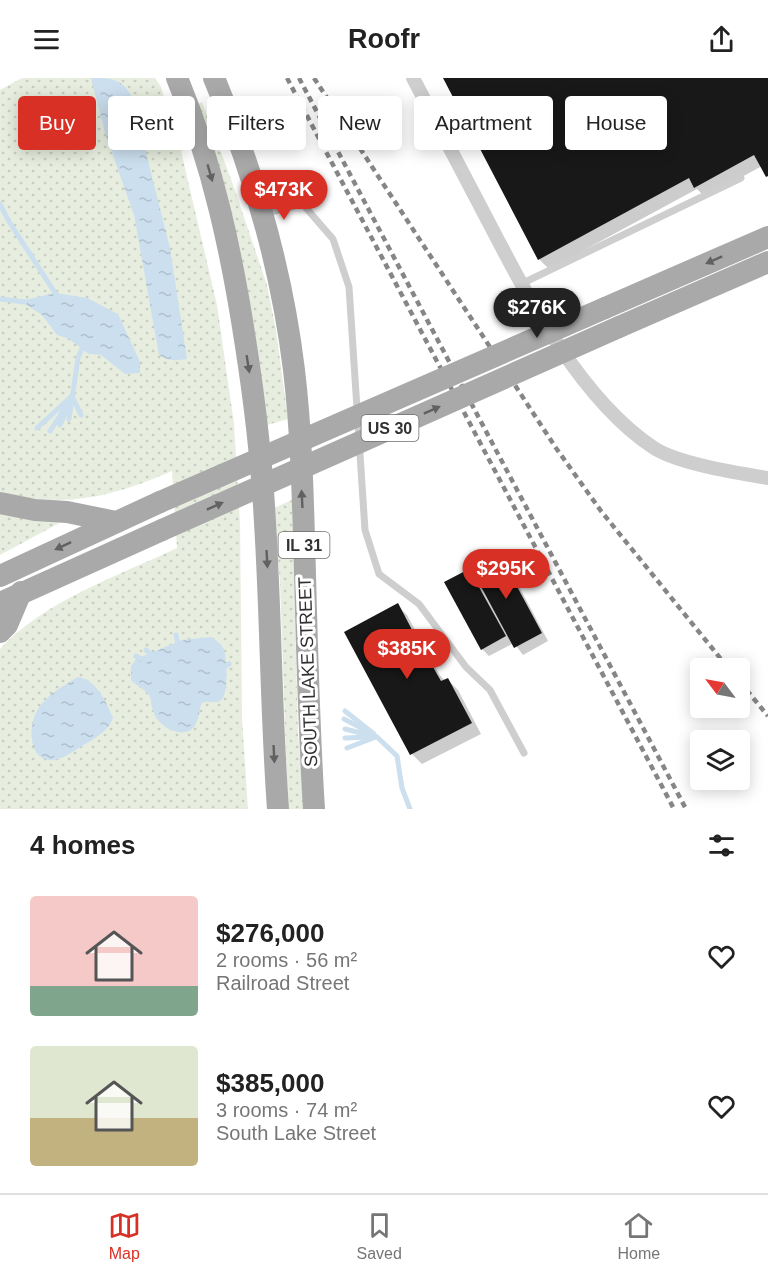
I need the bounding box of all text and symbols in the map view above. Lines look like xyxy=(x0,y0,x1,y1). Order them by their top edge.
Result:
icon: menu xyxy=(30,23,63,56)
icon: share xyxy=(705,23,738,56)
text: Roofr xyxy=(348,24,420,54)
chip: Buy xyxy=(18,96,96,150)
chip: Rent xyxy=(108,96,195,150)
chip: Filters xyxy=(207,96,306,150)
chip: New xyxy=(318,96,402,150)
chip: Apartment xyxy=(414,96,553,150)
chip: House xyxy=(565,96,667,150)
one-way arrow xyxy=(206,164,215,182)
pin: $473K xyxy=(242,170,326,221)
text: $473K xyxy=(255,178,313,200)
one-way arrow xyxy=(705,255,723,265)
pin: $276K xyxy=(495,288,579,339)
text: $276K xyxy=(508,296,566,318)
one-way arrow xyxy=(244,354,253,373)
one-way arrow xyxy=(423,405,441,415)
road number: US 30 xyxy=(362,415,418,441)
one-way arrow xyxy=(298,489,307,508)
one-way arrow xyxy=(207,501,225,511)
road number: IL 31 xyxy=(278,532,330,558)
one-way arrow xyxy=(54,542,72,552)
one-way arrow xyxy=(263,549,272,568)
pin: $295K xyxy=(464,549,548,600)
text: $295K xyxy=(477,557,535,579)
street label: SOUTH LAKE STREET xyxy=(295,577,321,767)
pin: $385K xyxy=(365,629,449,680)
text: $385K xyxy=(378,637,436,659)
north arrow xyxy=(690,658,750,718)
map controls xyxy=(690,658,750,790)
button: layers xyxy=(690,730,750,790)
one-way arrow xyxy=(269,744,278,763)
icon: filters xyxy=(705,829,738,862)
text: 4 homes xyxy=(30,830,136,860)
text: $276,000 xyxy=(216,918,324,948)
icon: home xyxy=(78,920,150,992)
icon: heart xyxy=(705,940,738,973)
text: 2 rooms · 56 m² xyxy=(216,949,357,971)
text: Railroad Street xyxy=(216,972,349,994)
text: $385,000 xyxy=(216,1068,324,1098)
icon: home xyxy=(78,1070,150,1142)
icon: heart xyxy=(705,1090,738,1123)
text: 3 rooms · 74 m² xyxy=(216,1099,357,1121)
text: South Lake Street xyxy=(216,1122,376,1144)
tab: Map xyxy=(108,1209,141,1263)
tab: Saved xyxy=(356,1209,402,1263)
tab: Home xyxy=(617,1209,660,1263)

